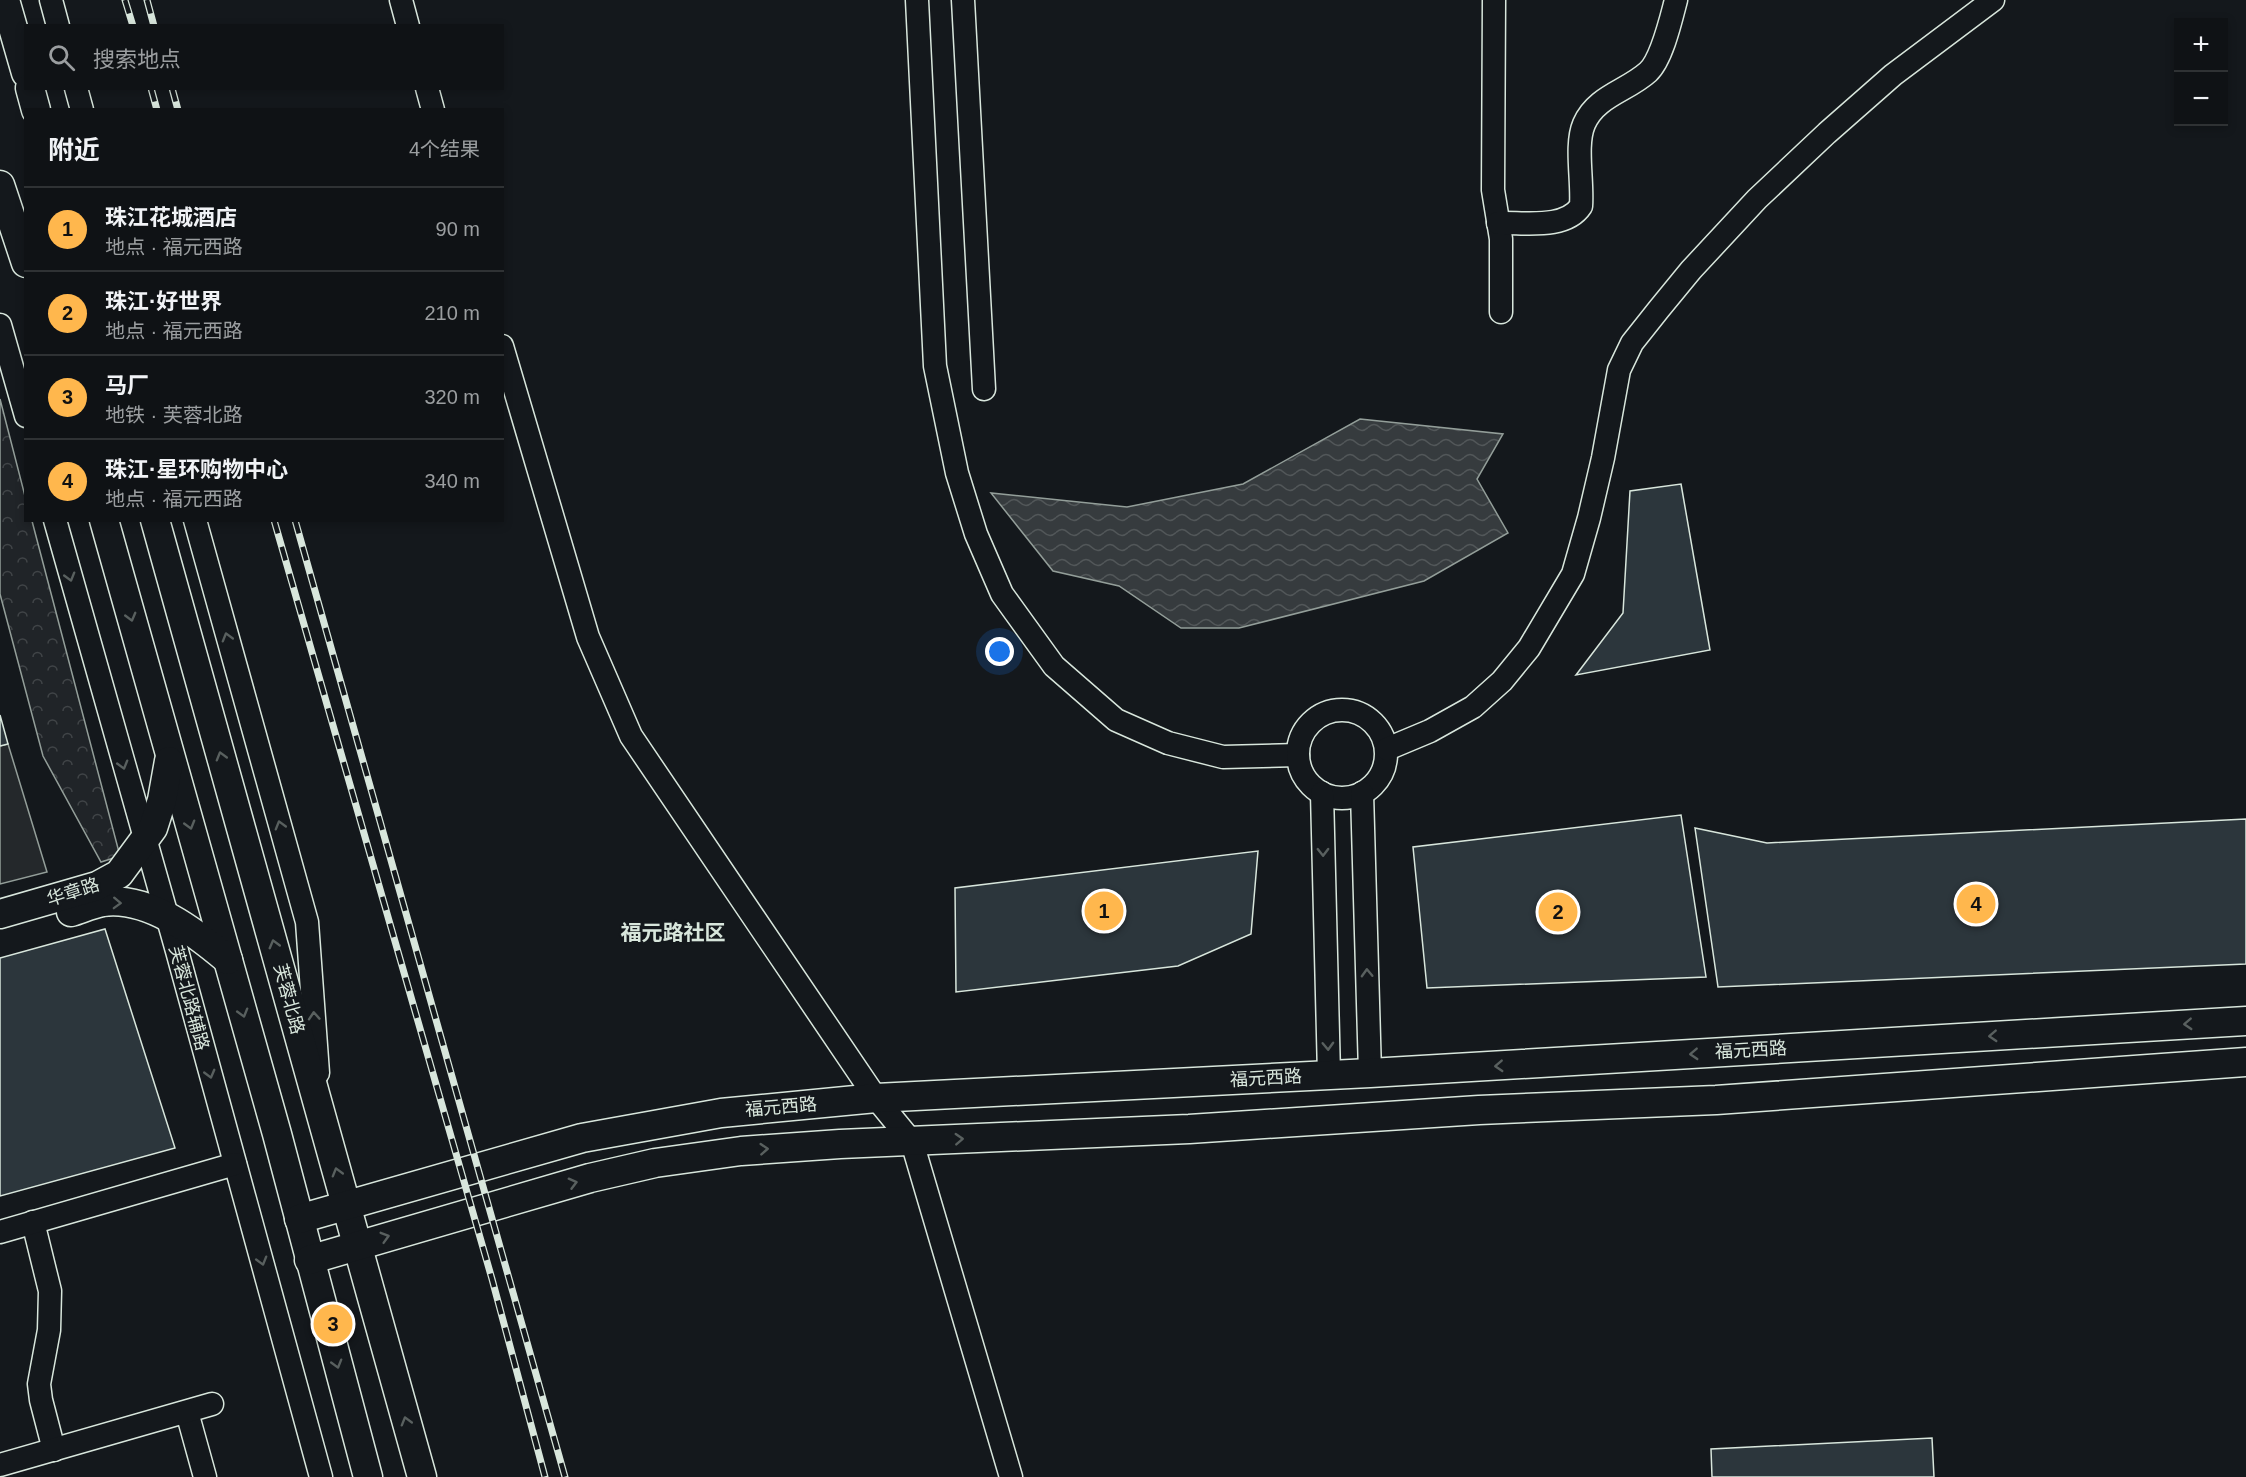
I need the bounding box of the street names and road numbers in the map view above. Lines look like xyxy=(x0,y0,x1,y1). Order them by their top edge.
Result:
street label: 华章路 xyxy=(44,874,102,910)
street label: 芙蓉北路辅路 xyxy=(165,943,213,1053)
street label: 芙蓉北路 xyxy=(270,962,308,1036)
street label: 福元西路 xyxy=(1715,1038,1787,1062)
street label: 福元西路 xyxy=(1230,1066,1302,1090)
street label: 福元西路 xyxy=(744,1094,818,1120)

